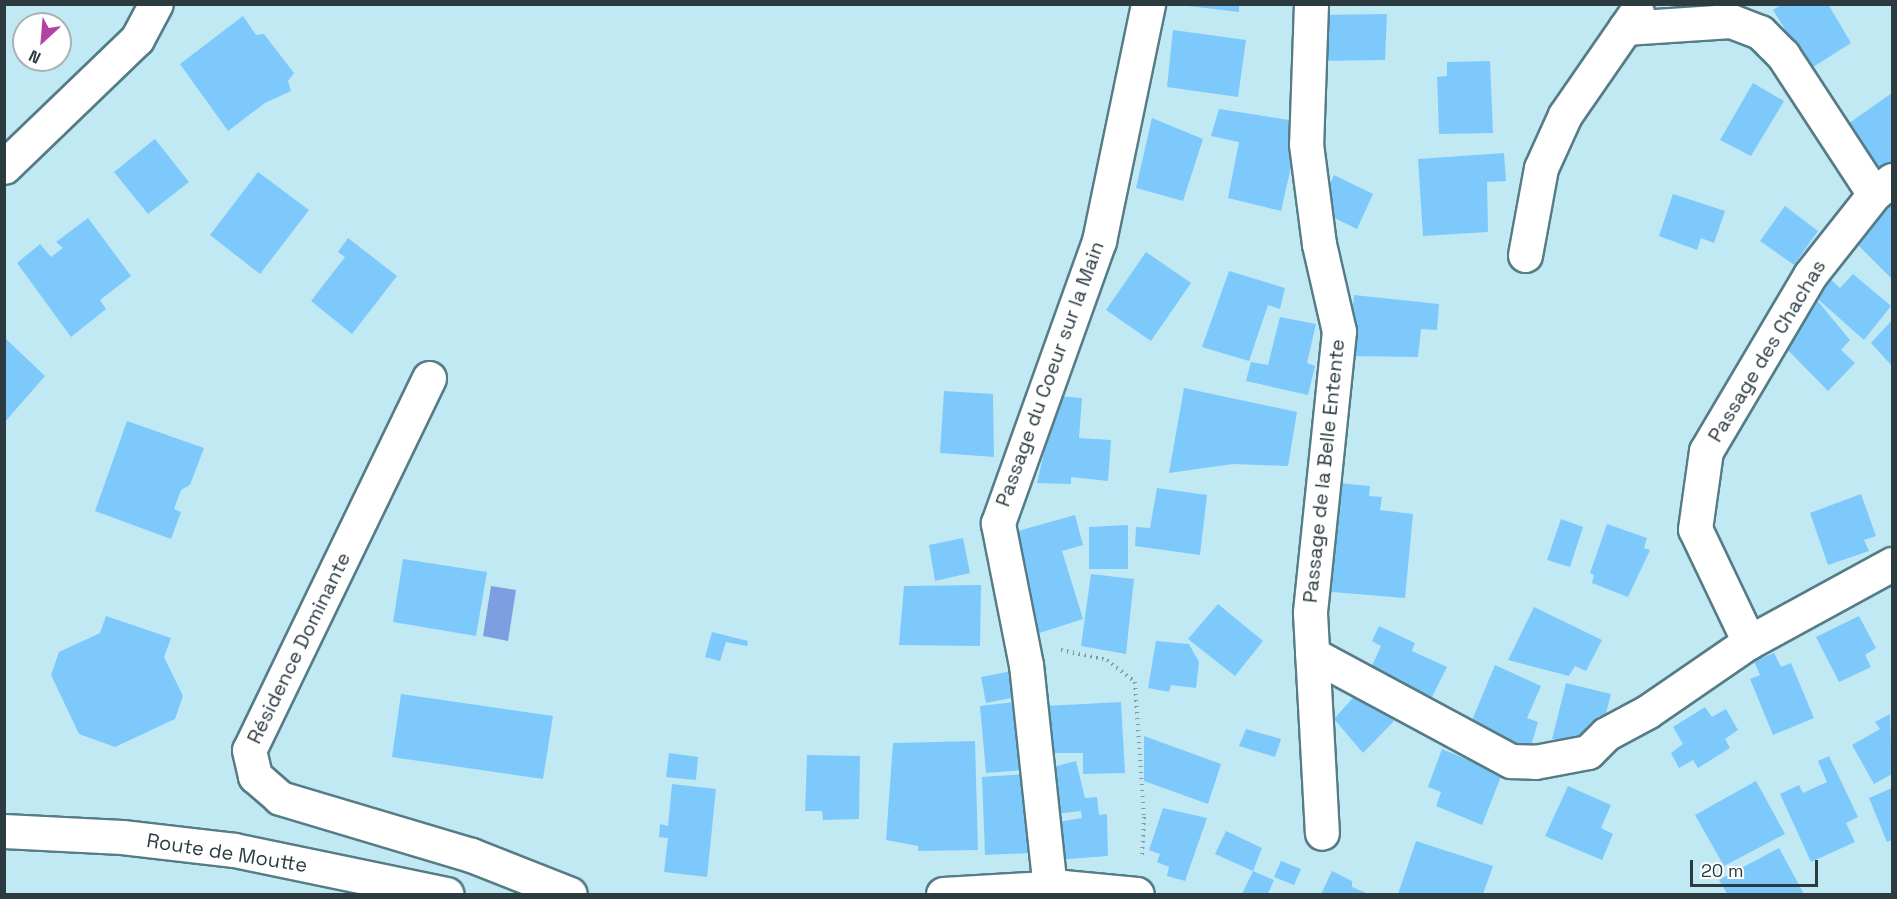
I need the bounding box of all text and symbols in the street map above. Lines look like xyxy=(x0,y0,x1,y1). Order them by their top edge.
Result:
north arrow xyxy=(12,12,72,72)
text: N xyxy=(25,45,44,69)
street label: Passage du Coeur sur la Main xyxy=(991,238,1109,510)
street label: Passage des Chachas xyxy=(1703,256,1831,446)
street label: Passage de la Belle Entente xyxy=(1298,338,1350,604)
street label: Résidence Dominante xyxy=(242,548,356,748)
street label: Route de Moutte xyxy=(145,828,309,878)
scale bar xyxy=(1693,848,1820,886)
text: 20 m xyxy=(1701,859,1744,882)

